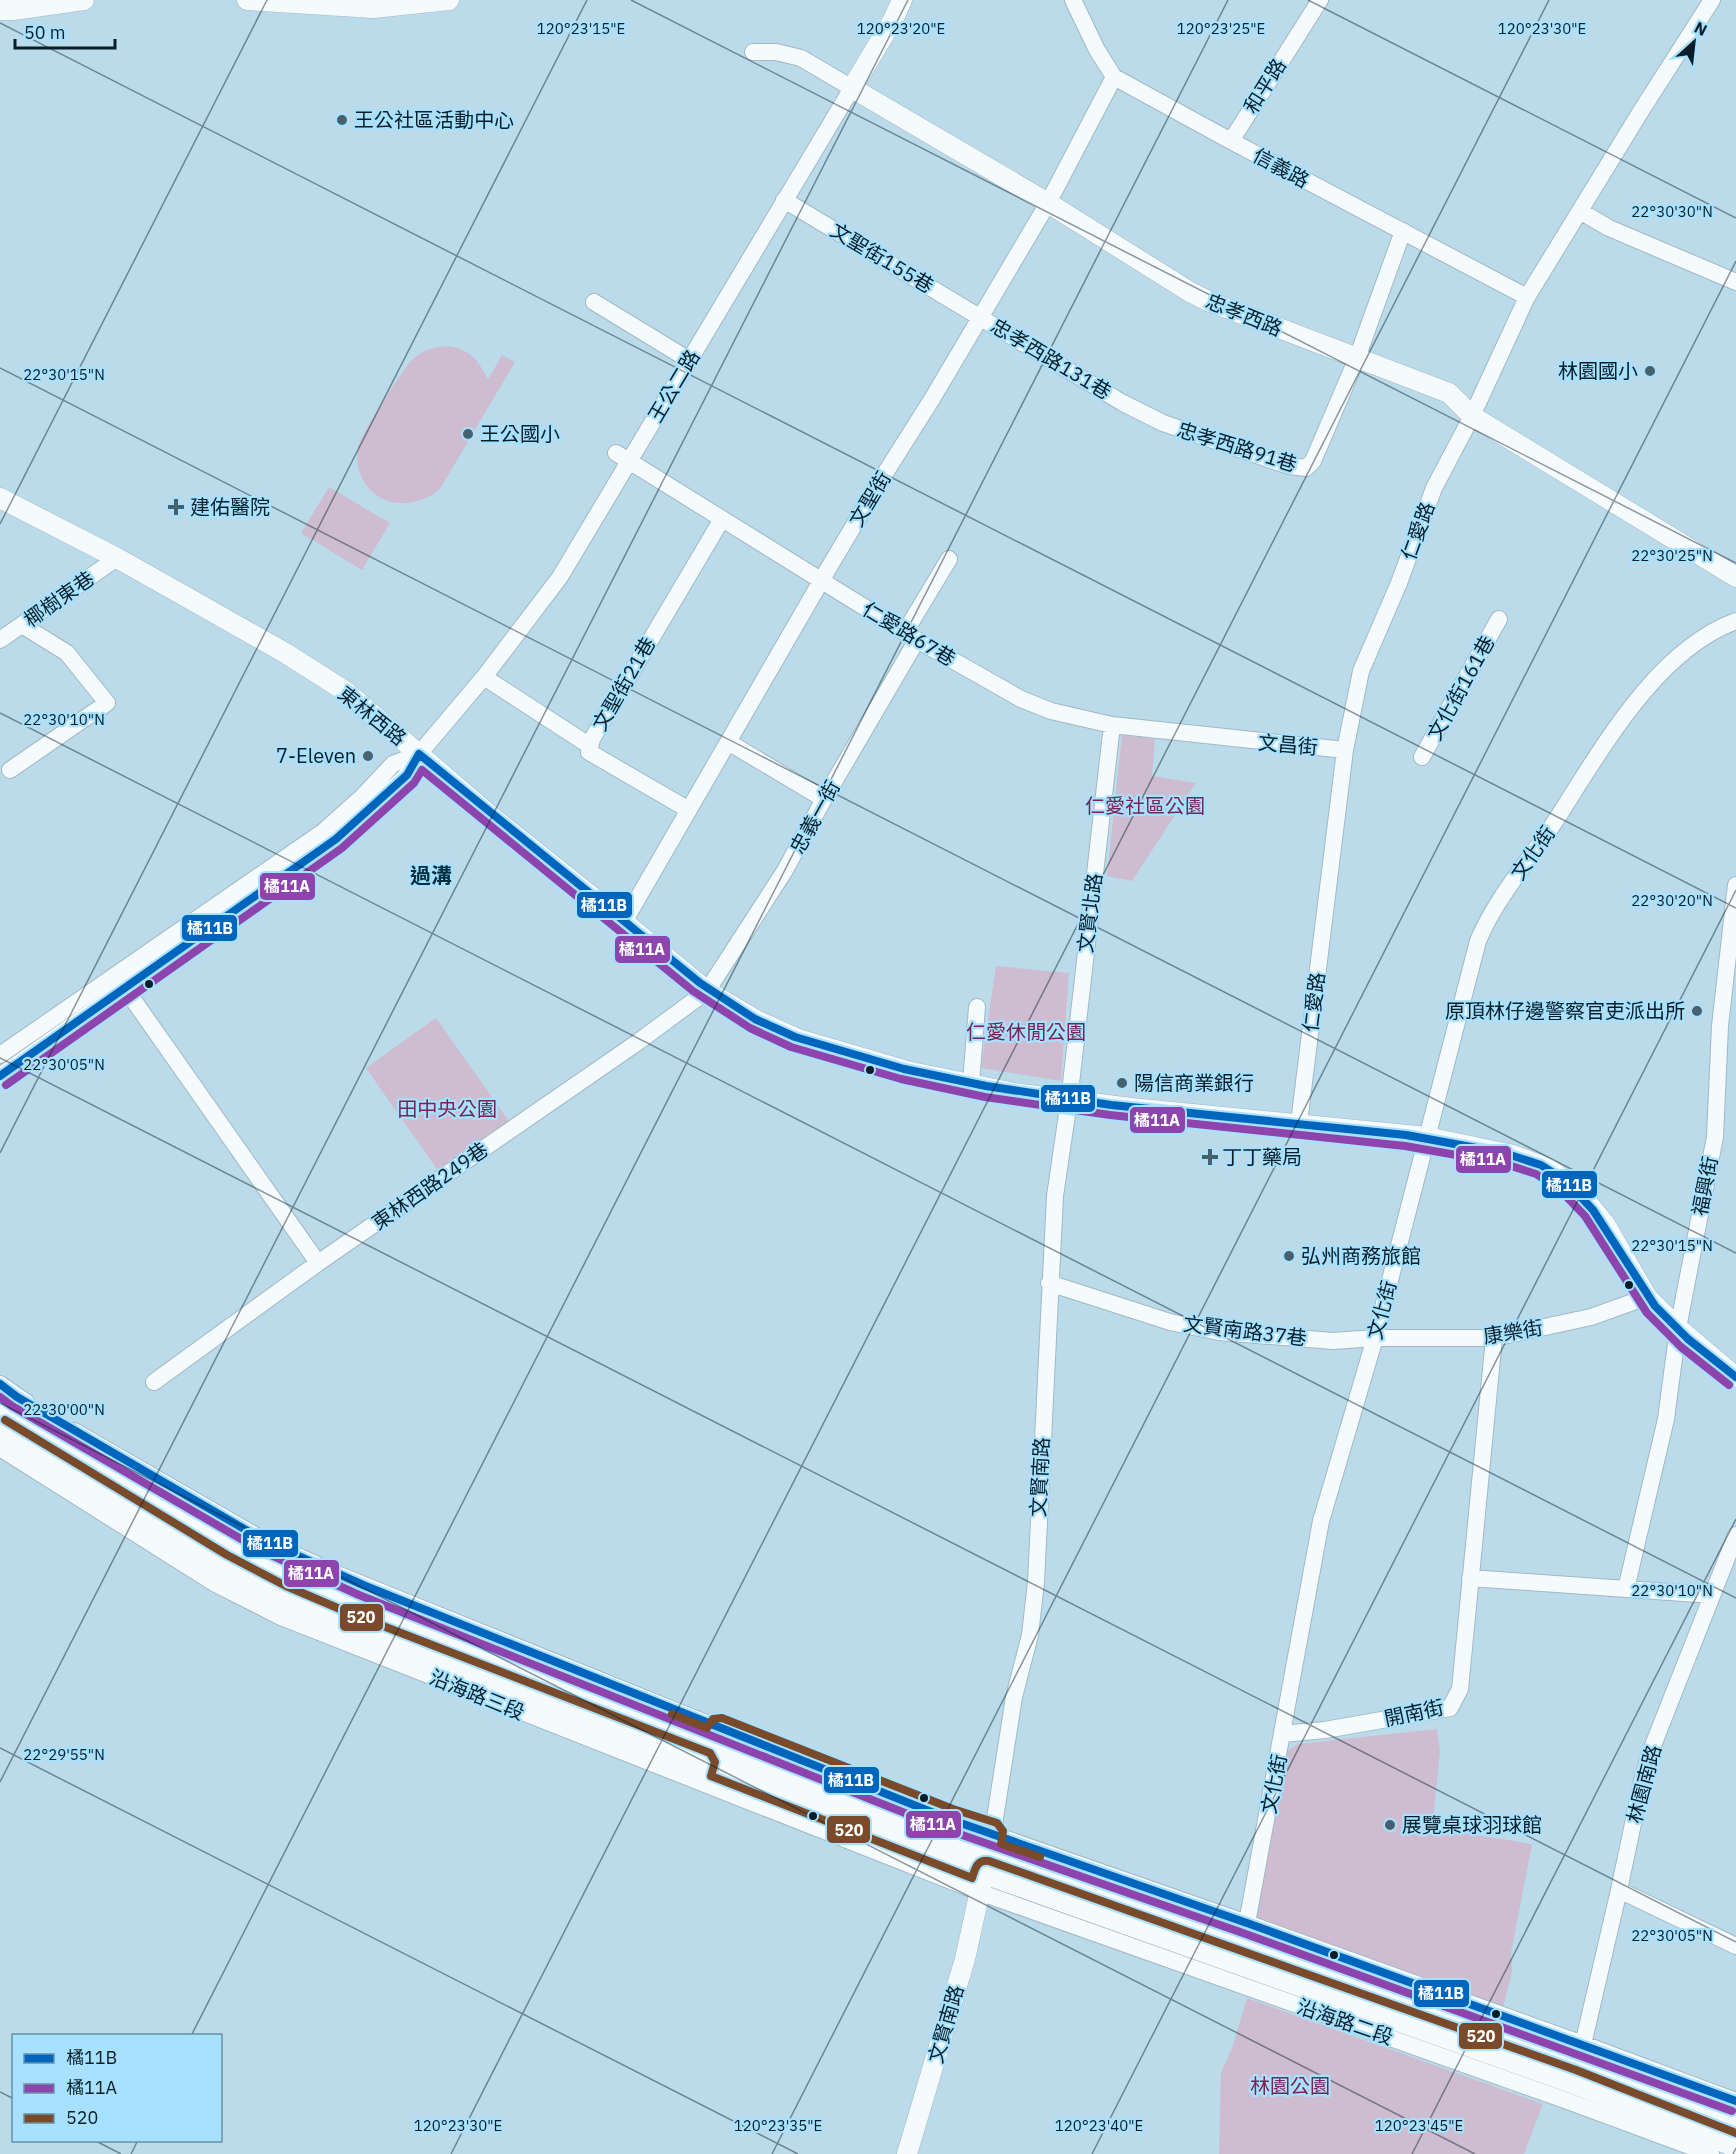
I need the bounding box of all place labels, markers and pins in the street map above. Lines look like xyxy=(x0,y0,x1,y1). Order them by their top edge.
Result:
place label: 王公社區活動中心 xyxy=(354,106,514,133)
marker: 王公社區活動中心 xyxy=(335,113,349,127)
place label: 林園國小 xyxy=(1558,357,1638,384)
marker: 林園國小 xyxy=(1643,364,1657,378)
place label: 王公國小 xyxy=(480,420,560,447)
marker: 王公國小 xyxy=(461,427,475,441)
place label: 建佑醫院 xyxy=(190,493,270,520)
marker: 建佑醫院 xyxy=(167,498,185,516)
place label: 7-Eleven xyxy=(276,742,356,769)
marker: 7-Eleven xyxy=(361,749,375,763)
unlabelled marker xyxy=(143,978,155,990)
place label: 原頂林仔邊警察官吏派出所 xyxy=(1445,997,1685,1024)
marker: 原頂林仔邊警察官吏派出所 xyxy=(1690,1004,1704,1018)
unlabelled marker xyxy=(864,1064,876,1076)
place label: 陽信商業銀行 xyxy=(1134,1069,1254,1096)
marker: 陽信商業銀行 xyxy=(1115,1076,1129,1090)
place label: 丁丁藥局 xyxy=(1222,1143,1302,1170)
marker: 丁丁藥局 xyxy=(1203,1150,1217,1164)
place label: 弘州商務旅館 xyxy=(1301,1242,1421,1269)
marker: 弘州商務旅館 xyxy=(1282,1249,1296,1263)
unlabelled marker xyxy=(1623,1279,1635,1291)
unlabelled marker xyxy=(918,1792,930,1804)
unlabelled marker xyxy=(807,1810,819,1822)
place label: 展覽桌球羽球館 xyxy=(1402,1811,1542,1838)
marker: 展覽桌球羽球館 xyxy=(1383,1818,1397,1832)
unlabelled marker xyxy=(1328,1949,1340,1961)
unlabelled marker xyxy=(1490,2008,1502,2020)

